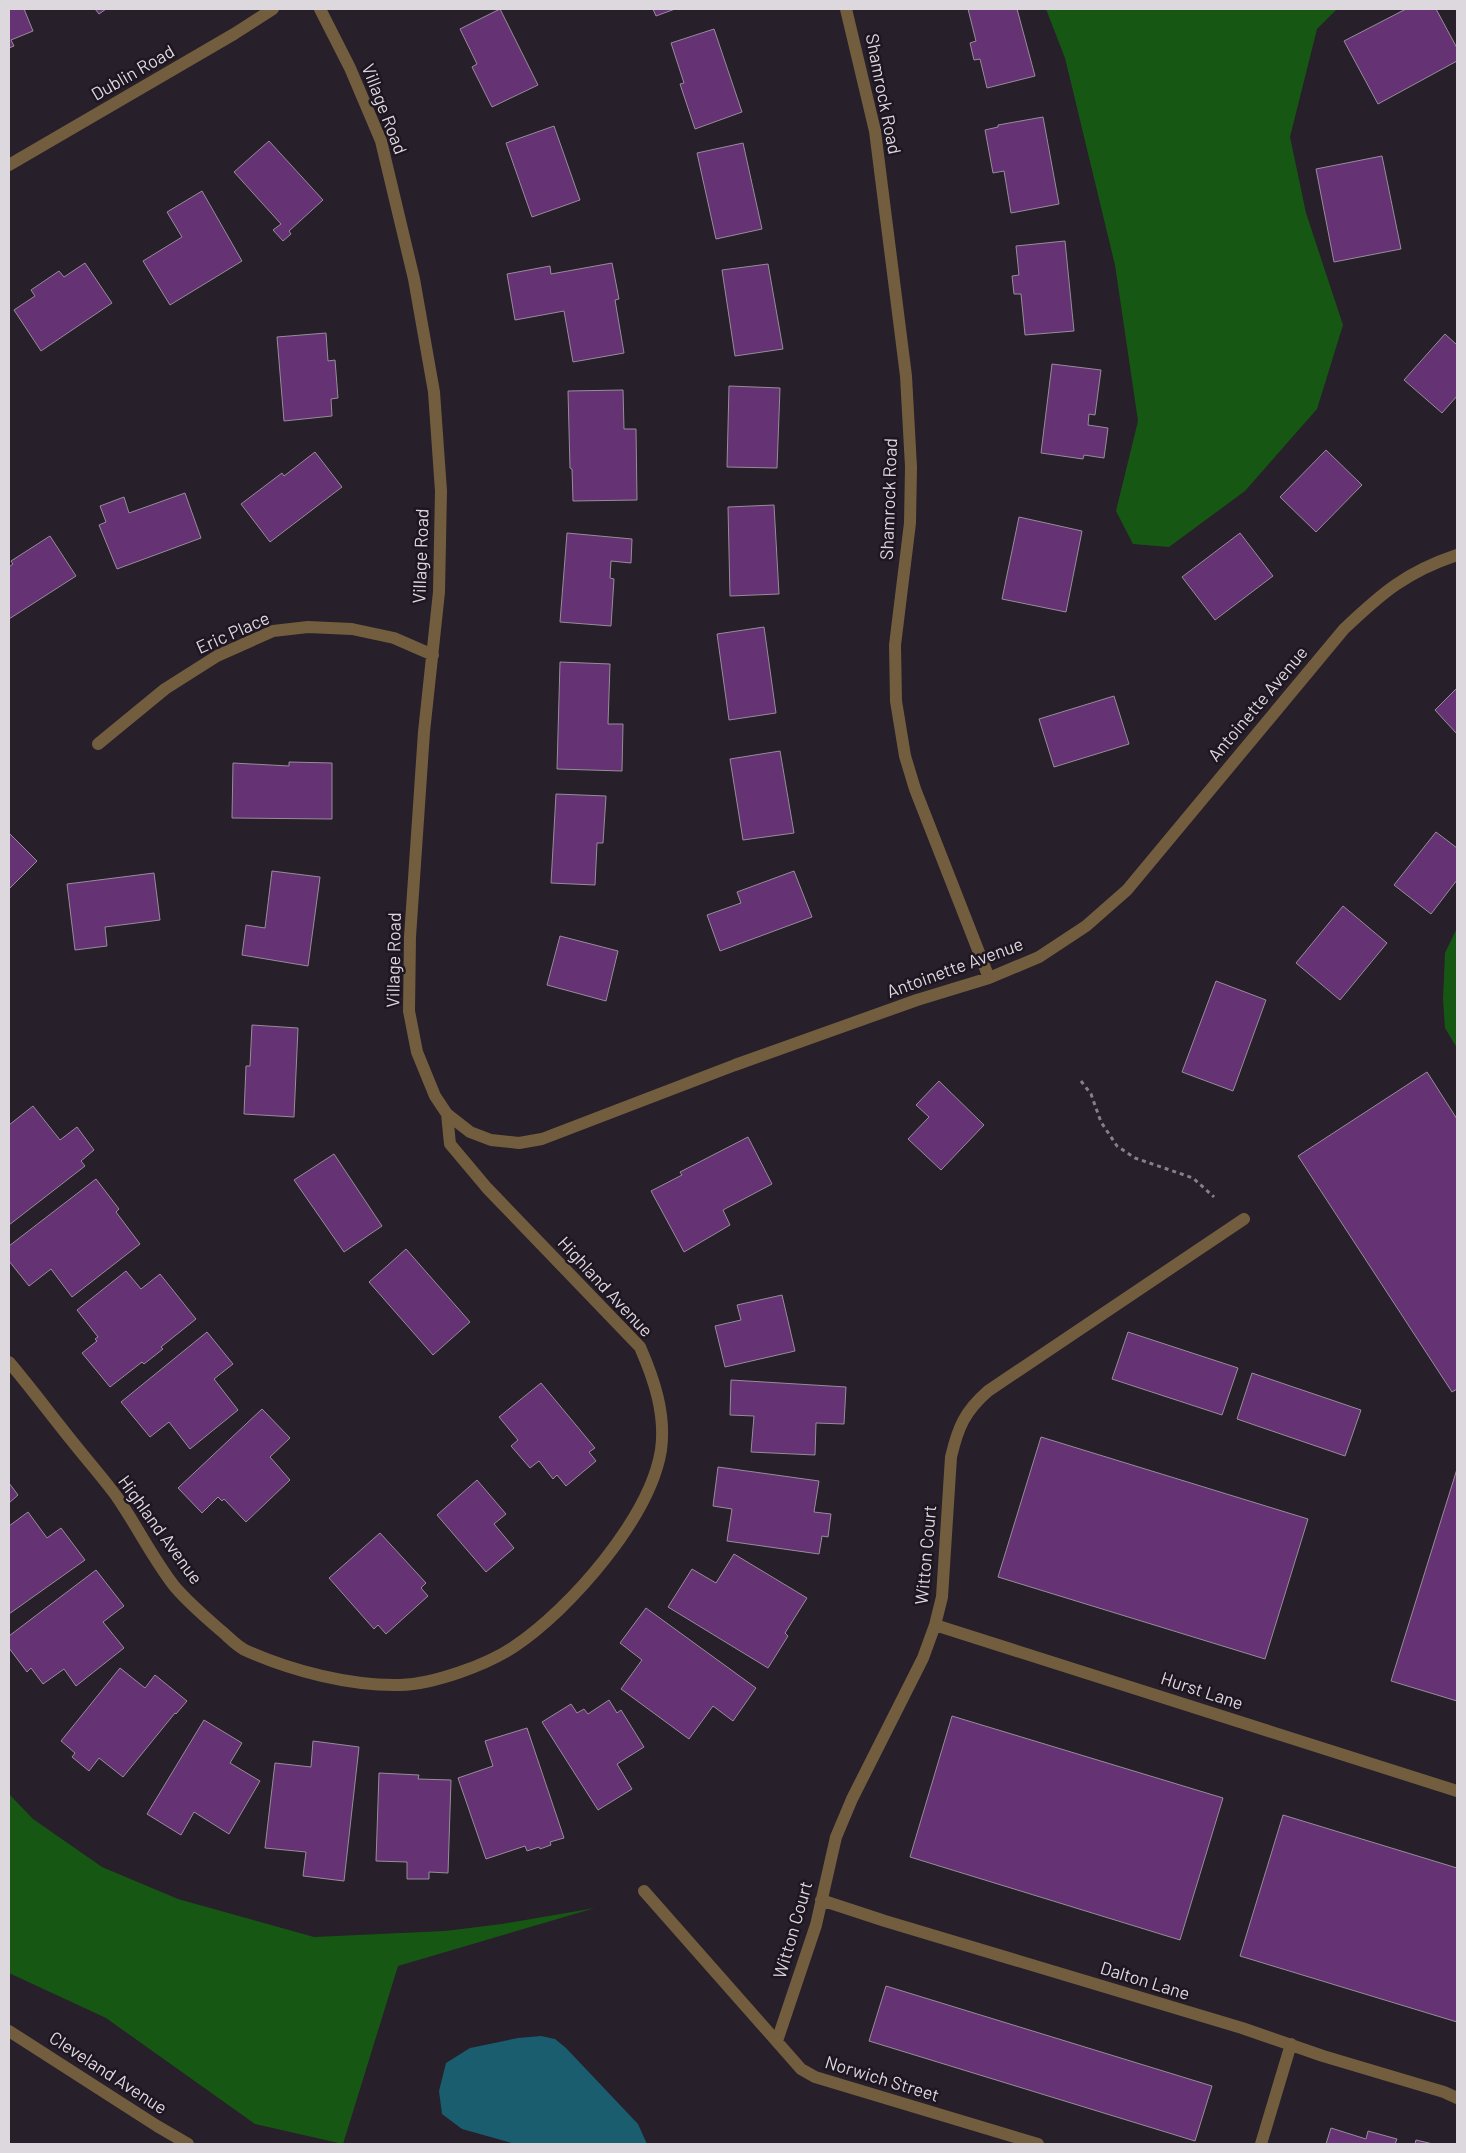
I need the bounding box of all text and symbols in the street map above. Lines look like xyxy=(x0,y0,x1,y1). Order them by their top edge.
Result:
street label: Shamrock Road xyxy=(862,32,906,156)
street label: Dublin Road xyxy=(87,40,178,105)
street label: Village Road xyxy=(358,60,412,157)
street label: Shamrock Road xyxy=(875,437,901,560)
street label: Village Road xyxy=(407,508,433,604)
street label: Eric Place xyxy=(193,606,273,658)
street label: Antoinette Avenue xyxy=(1203,641,1312,765)
street label: Village Road xyxy=(381,912,405,1008)
street label: Antoinette Avenue xyxy=(883,932,1026,1002)
street label: Highland Avenue xyxy=(554,1232,658,1341)
street label: Highland Avenue xyxy=(114,1471,208,1588)
street label: Witton Court xyxy=(910,1504,940,1606)
street label: Hurst Lane xyxy=(1158,1666,1246,1714)
street label: Witton Court xyxy=(768,1879,816,1981)
street label: Dalton Lane xyxy=(1098,1956,1193,2004)
street label: Cleveland Avenue xyxy=(46,2026,171,2118)
street label: Norwich Street xyxy=(822,2050,942,2106)

